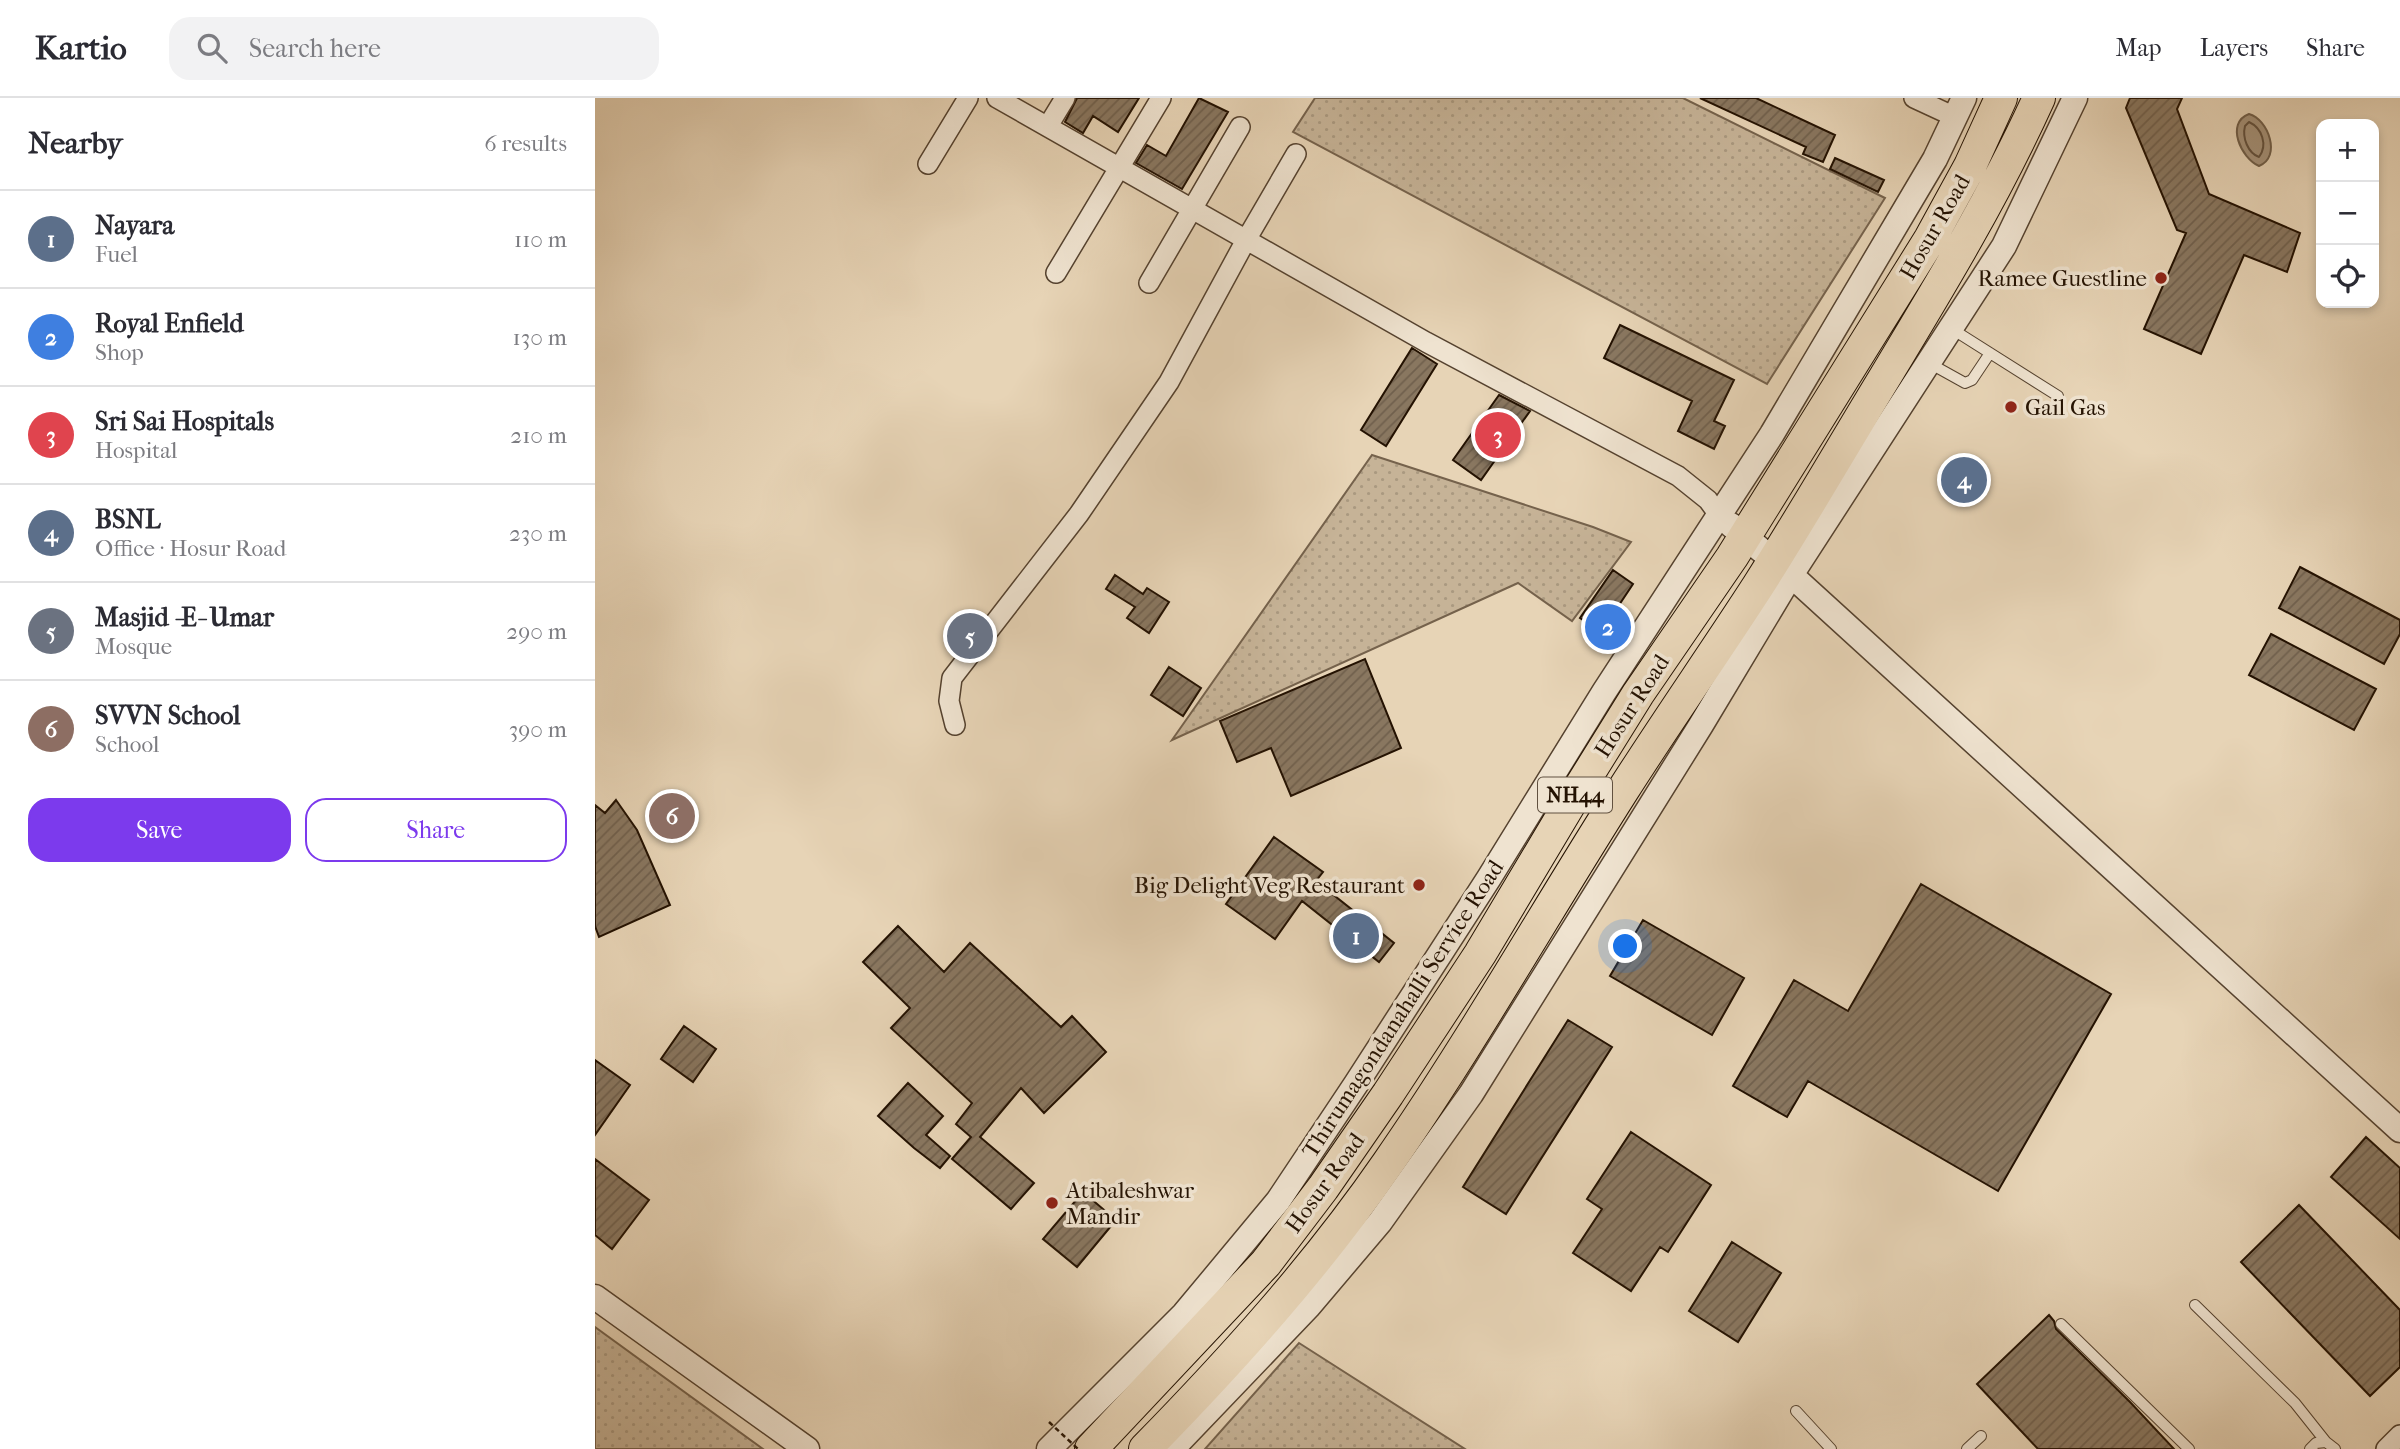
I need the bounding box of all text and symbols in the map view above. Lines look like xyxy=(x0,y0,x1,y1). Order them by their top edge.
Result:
search box xyxy=(169,17,659,80)
text: Kartio xyxy=(35,29,127,68)
icon: search xyxy=(193,29,231,67)
text: Search here xyxy=(249,33,381,64)
text: Map xyxy=(2116,34,2162,62)
text: Layers xyxy=(2200,34,2268,62)
text: Share xyxy=(2306,34,2365,62)
map controls xyxy=(2316,119,2379,308)
button: + xyxy=(2316,119,2379,182)
text: Nearby xyxy=(28,126,123,161)
text: 6 results xyxy=(484,130,567,157)
street label: Hosur Road xyxy=(1894,169,1976,284)
button: − xyxy=(2316,182,2379,245)
text: Nayara xyxy=(95,210,174,241)
text: 1 xyxy=(47,226,55,253)
text: 110 m xyxy=(514,226,567,253)
text: Fuel xyxy=(95,241,138,268)
button: locate xyxy=(2316,245,2379,308)
place label: Ramee Guestline xyxy=(1978,265,2147,292)
marker: Ramee Guestline xyxy=(2153,270,2169,286)
text: Royal Enfield xyxy=(95,308,244,339)
text: 2 xyxy=(45,324,57,351)
text: 130 m xyxy=(513,324,567,351)
text: Shop xyxy=(95,339,144,366)
place label: Gail Gas xyxy=(2025,394,2105,421)
marker: Gail Gas xyxy=(2003,399,2019,415)
text: Sri Sai Hospitals xyxy=(95,406,274,437)
pin: 3 xyxy=(1475,409,1521,461)
text: 3 xyxy=(46,422,56,449)
text: 210 m xyxy=(510,422,567,449)
text: Hospital xyxy=(95,437,177,464)
pin: 4 xyxy=(1941,454,1987,506)
text: BSNL xyxy=(95,504,161,535)
text: 4 xyxy=(44,520,58,547)
text: 230 m xyxy=(509,520,567,547)
text: Office · Hosur Road xyxy=(95,535,286,562)
pin: 2 xyxy=(1585,601,1631,653)
text: Masjid -E- Umar xyxy=(95,602,274,633)
pin: 5 xyxy=(947,610,993,662)
text: 5 xyxy=(46,618,56,645)
text: 290 m xyxy=(506,618,567,645)
text: Mosque xyxy=(95,633,172,660)
street label: Hosur Road xyxy=(1589,649,1675,762)
text: SVVN School xyxy=(95,700,240,731)
text: 6 xyxy=(45,716,57,743)
text: 390 m xyxy=(509,716,567,743)
text: School xyxy=(95,731,159,758)
road number: NH44 xyxy=(1538,778,1612,812)
pin: 6 xyxy=(649,790,695,842)
button: Save xyxy=(28,798,291,862)
button: Share xyxy=(305,798,567,862)
street label: Thirumagondanahalli Service Road xyxy=(1297,855,1510,1163)
place label: Big Delight Veg Restaurant xyxy=(1134,872,1405,899)
marker: Big Delight Veg Restaurant xyxy=(1411,877,1427,893)
pin: 1 xyxy=(1333,910,1379,962)
your location xyxy=(1608,929,1642,963)
street label: Hosur Road xyxy=(1280,1127,1371,1238)
place label: Atibaleshwar Mandir xyxy=(1065,1177,1194,1230)
marker: Atibaleshwar Mandir xyxy=(1044,1195,1060,1211)

